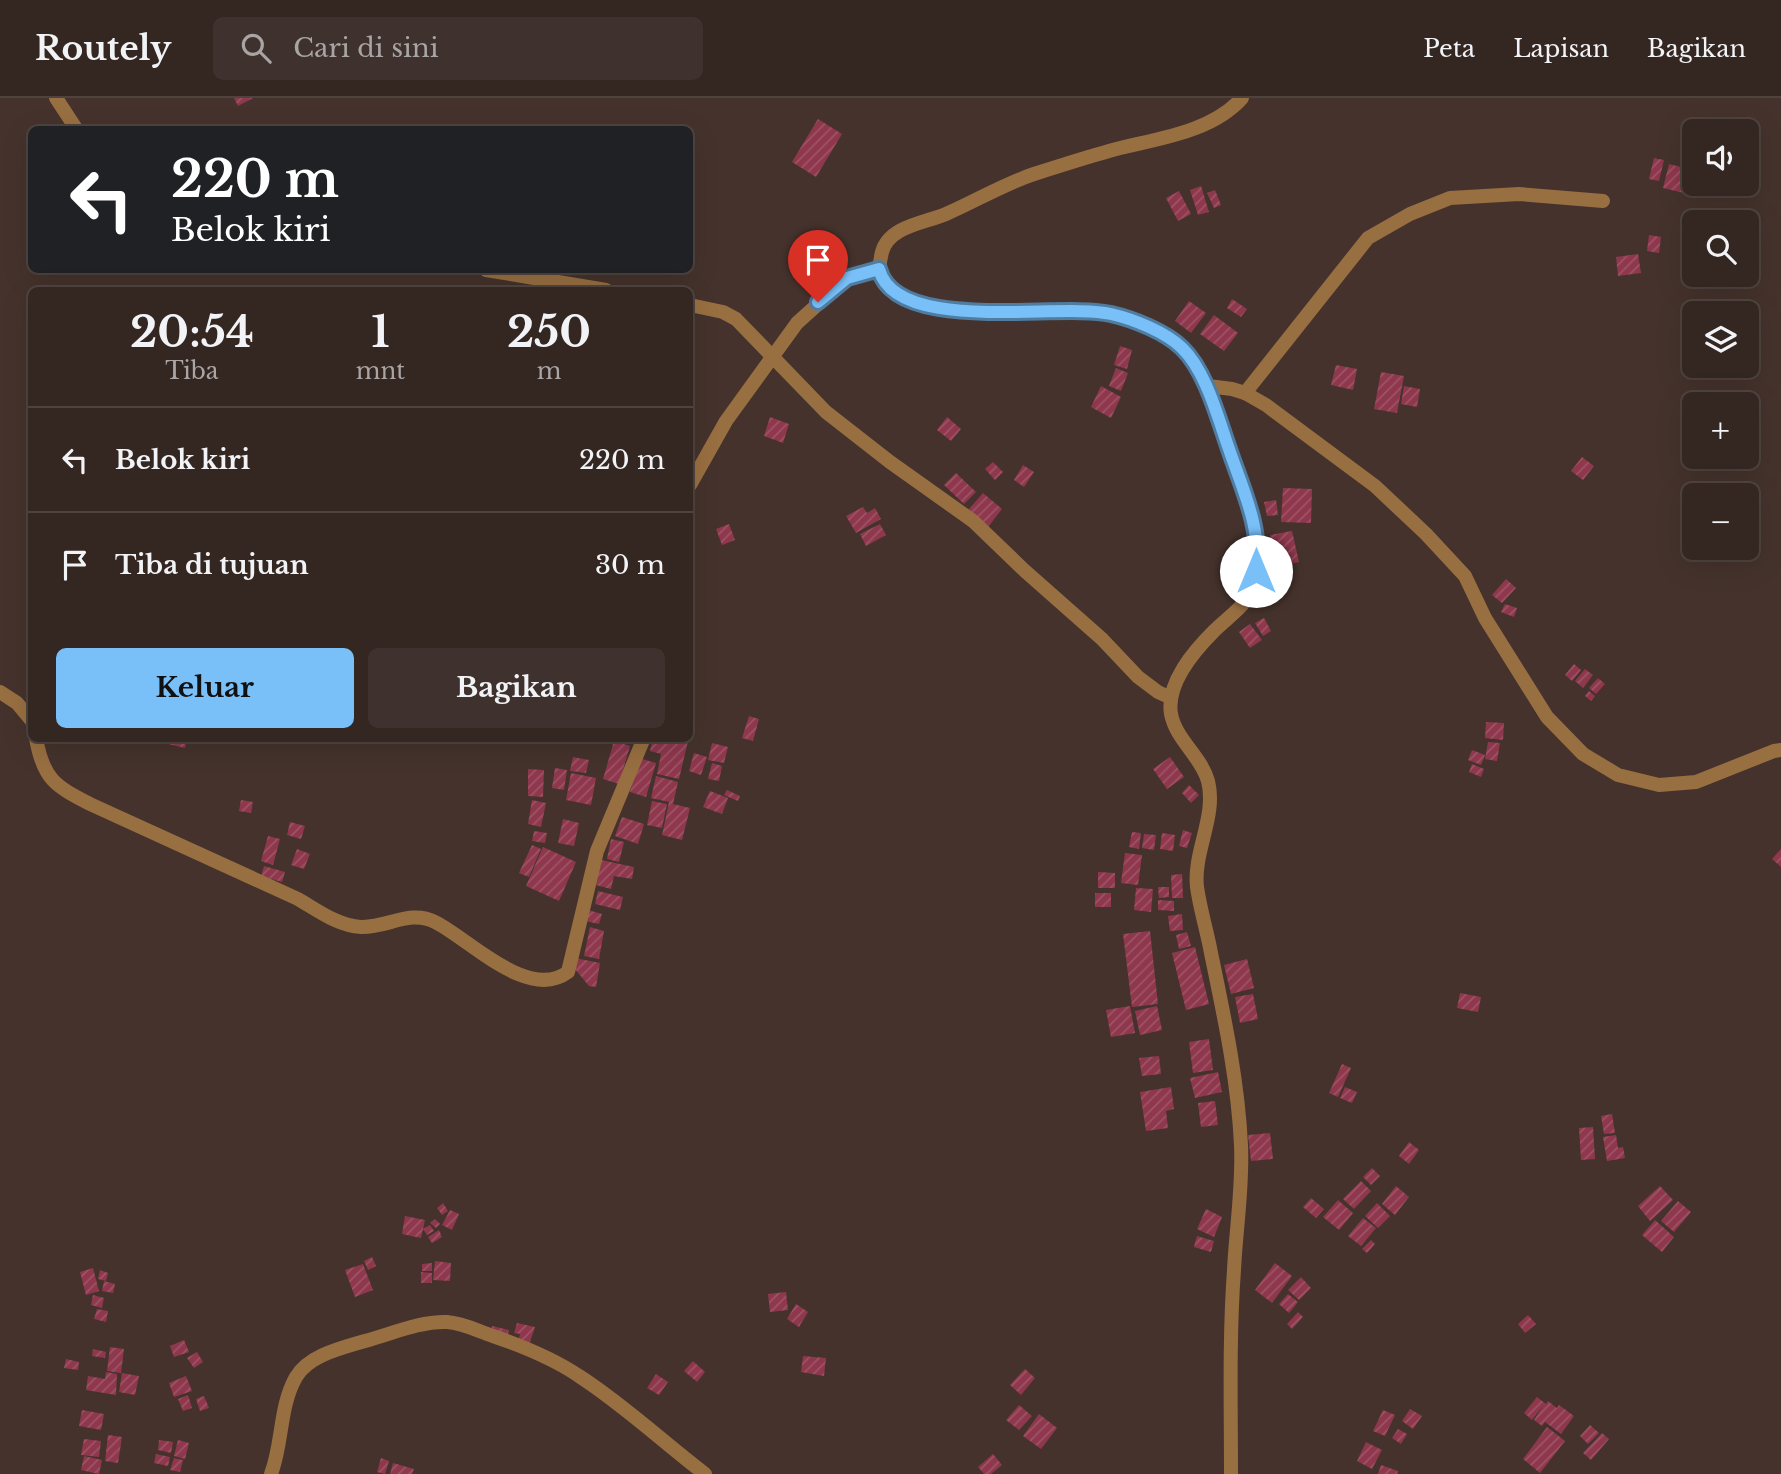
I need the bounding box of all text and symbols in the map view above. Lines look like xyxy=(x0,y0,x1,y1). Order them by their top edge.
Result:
search box xyxy=(213,17,703,80)
text: Routely xyxy=(35,28,171,69)
icon: search xyxy=(237,29,275,67)
text: Cari di sini xyxy=(293,32,439,64)
text: Peta xyxy=(1423,34,1475,63)
text: Lapisan xyxy=(1513,34,1609,63)
text: Bagikan xyxy=(1647,34,1746,63)
map controls xyxy=(1682,119,1759,560)
button: sound xyxy=(1682,119,1759,196)
text: 220 m xyxy=(171,149,339,210)
icon: left xyxy=(56,154,147,245)
text: Belok kiri xyxy=(171,210,330,250)
button: search xyxy=(1682,210,1759,287)
pin xyxy=(788,230,848,302)
icon: arrive xyxy=(799,241,837,279)
button: layers xyxy=(1682,301,1759,378)
text: 20:54 xyxy=(130,306,254,358)
text: 1 xyxy=(371,306,390,358)
text: 250 xyxy=(507,306,591,358)
text: Tiba xyxy=(165,357,219,385)
text: mnt xyxy=(356,357,405,385)
text: m xyxy=(537,357,561,385)
button: + xyxy=(1682,392,1759,469)
icon: left xyxy=(56,441,94,479)
text: Belok kiri xyxy=(115,444,250,476)
text: 220 m xyxy=(579,444,665,476)
button: − xyxy=(1682,483,1759,560)
position arrow xyxy=(1219,534,1293,608)
icon: arrive xyxy=(56,546,94,584)
text: Tiba di tujuan xyxy=(115,549,309,581)
text: 30 m xyxy=(595,549,665,581)
button: Keluar xyxy=(56,648,354,728)
button: Bagikan xyxy=(368,648,665,728)

